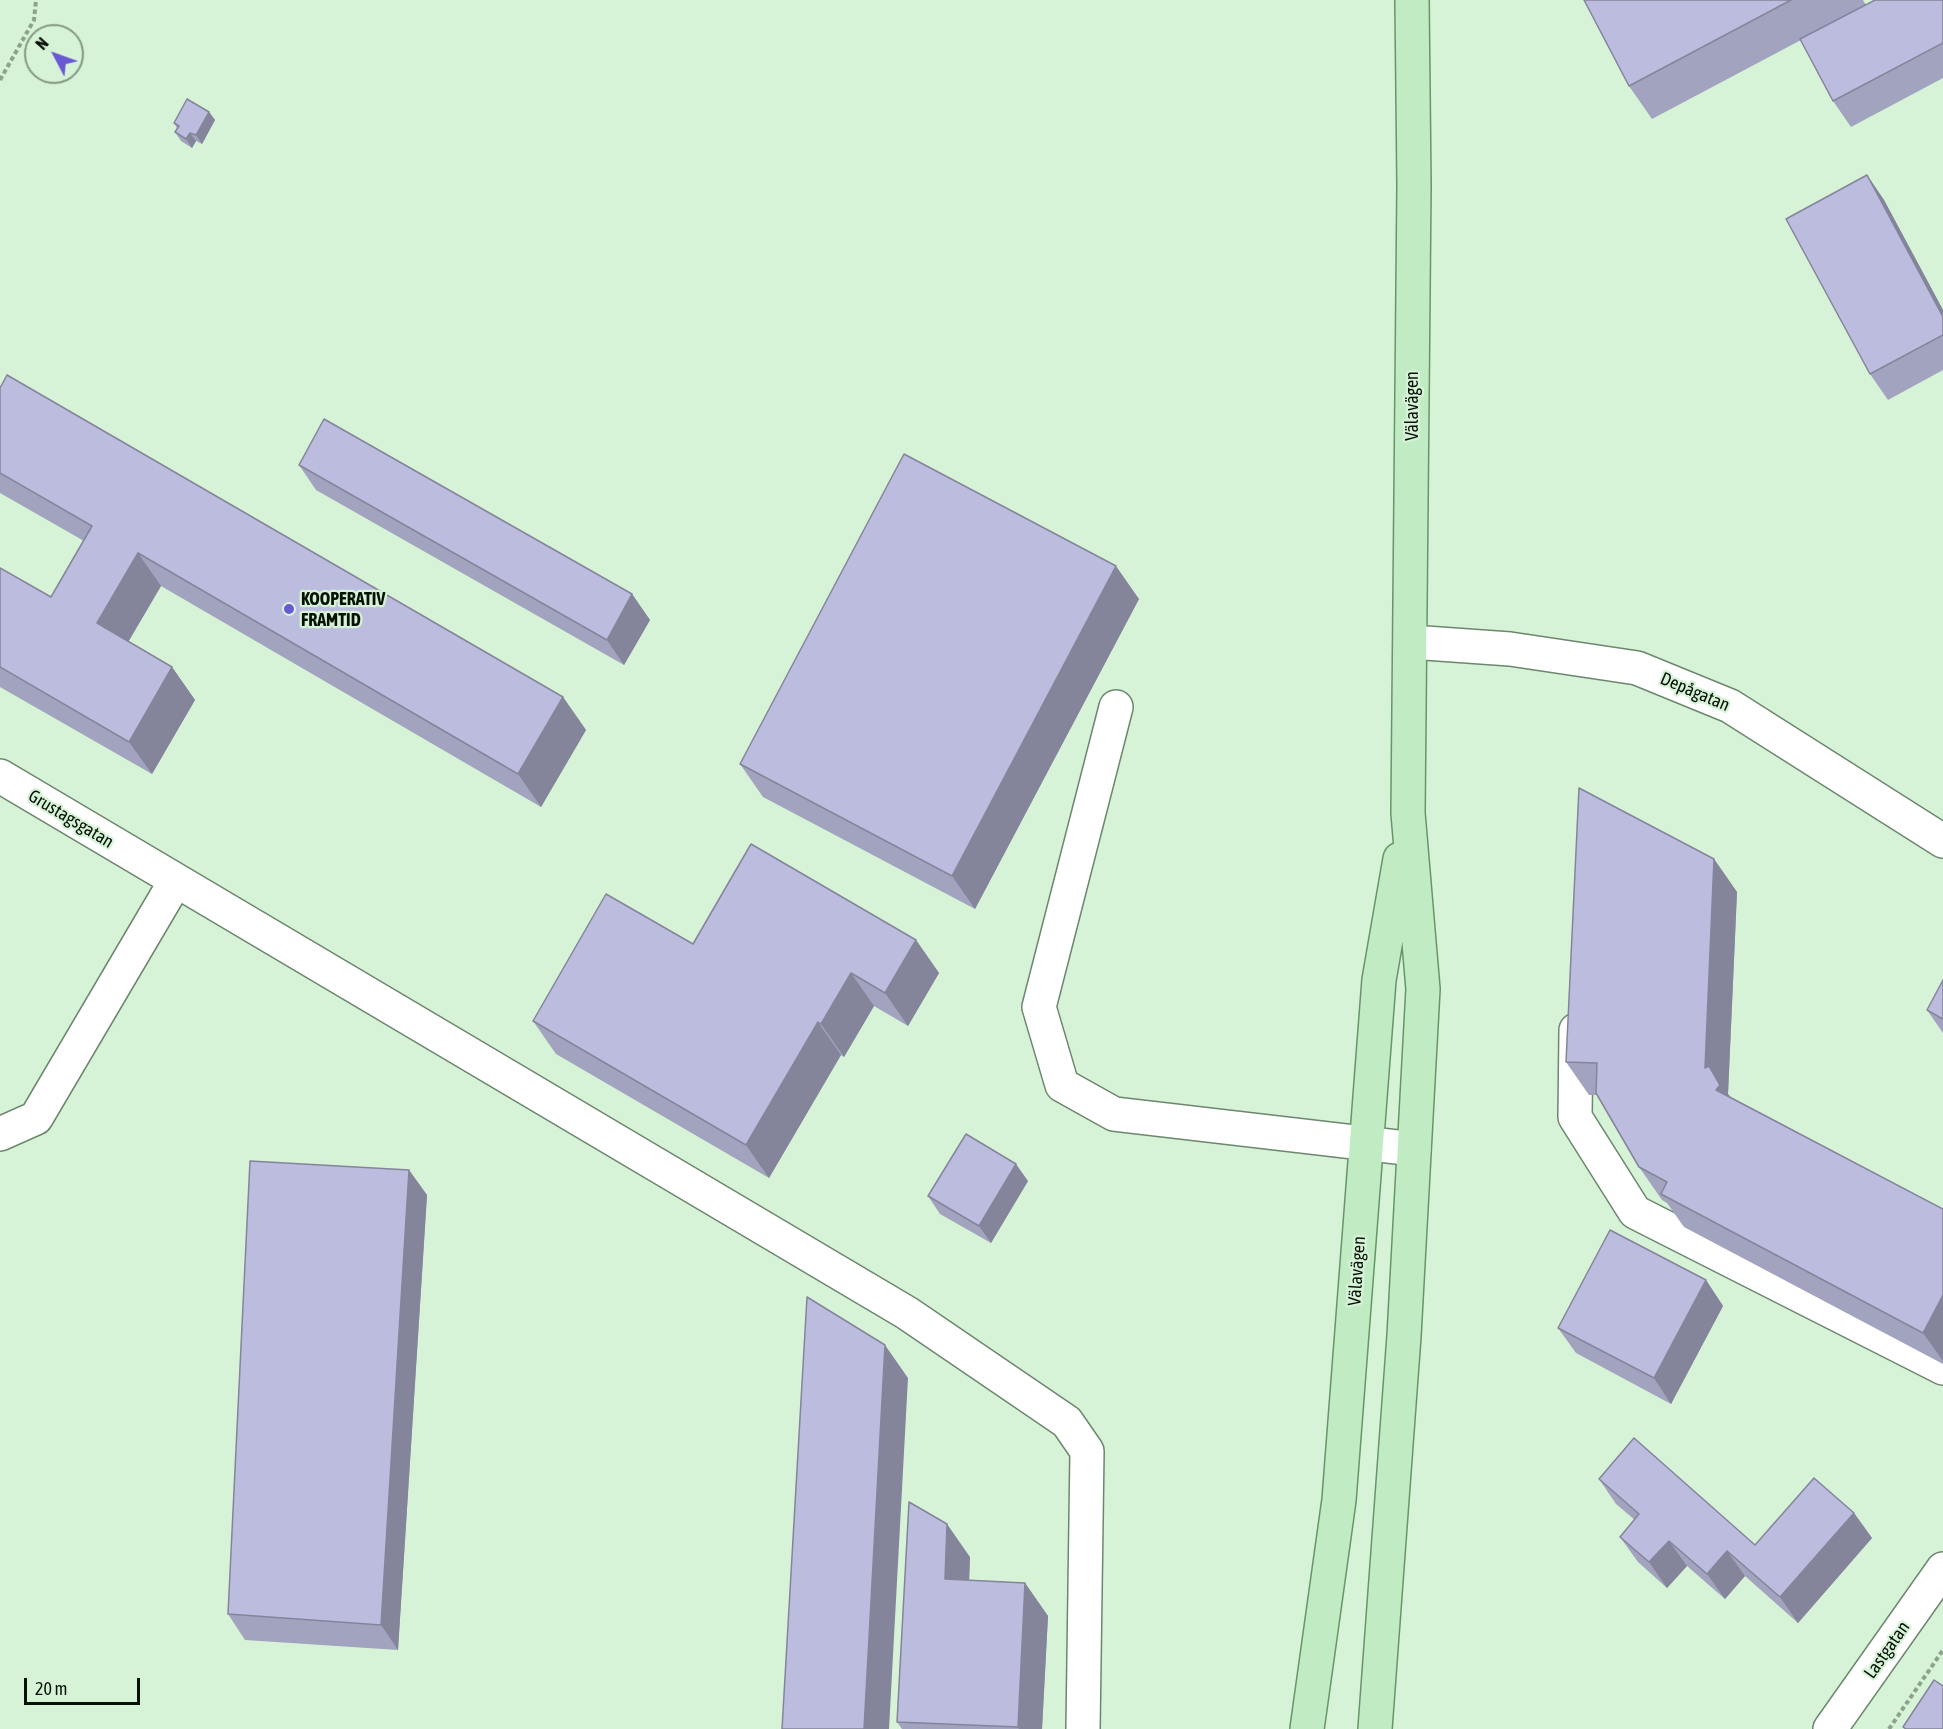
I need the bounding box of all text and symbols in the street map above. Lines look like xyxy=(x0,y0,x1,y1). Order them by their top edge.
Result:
north arrow xyxy=(24,24,84,84)
text: N xyxy=(32,34,52,53)
street label: Välavägen xyxy=(1401,371,1423,441)
place label: KOOPERATIV FRAMTID xyxy=(301,588,385,630)
marker: KOOPERATIV FRAMTID xyxy=(282,602,296,616)
street label: Depågatan xyxy=(1657,668,1733,716)
street label: Grustagsgatan xyxy=(24,785,118,853)
street label: Välavägen xyxy=(1344,1235,1370,1307)
street label: Lastgatan xyxy=(1860,1617,1914,1683)
scale bar xyxy=(27,1666,142,1704)
text: 20 m xyxy=(35,1678,67,1699)

